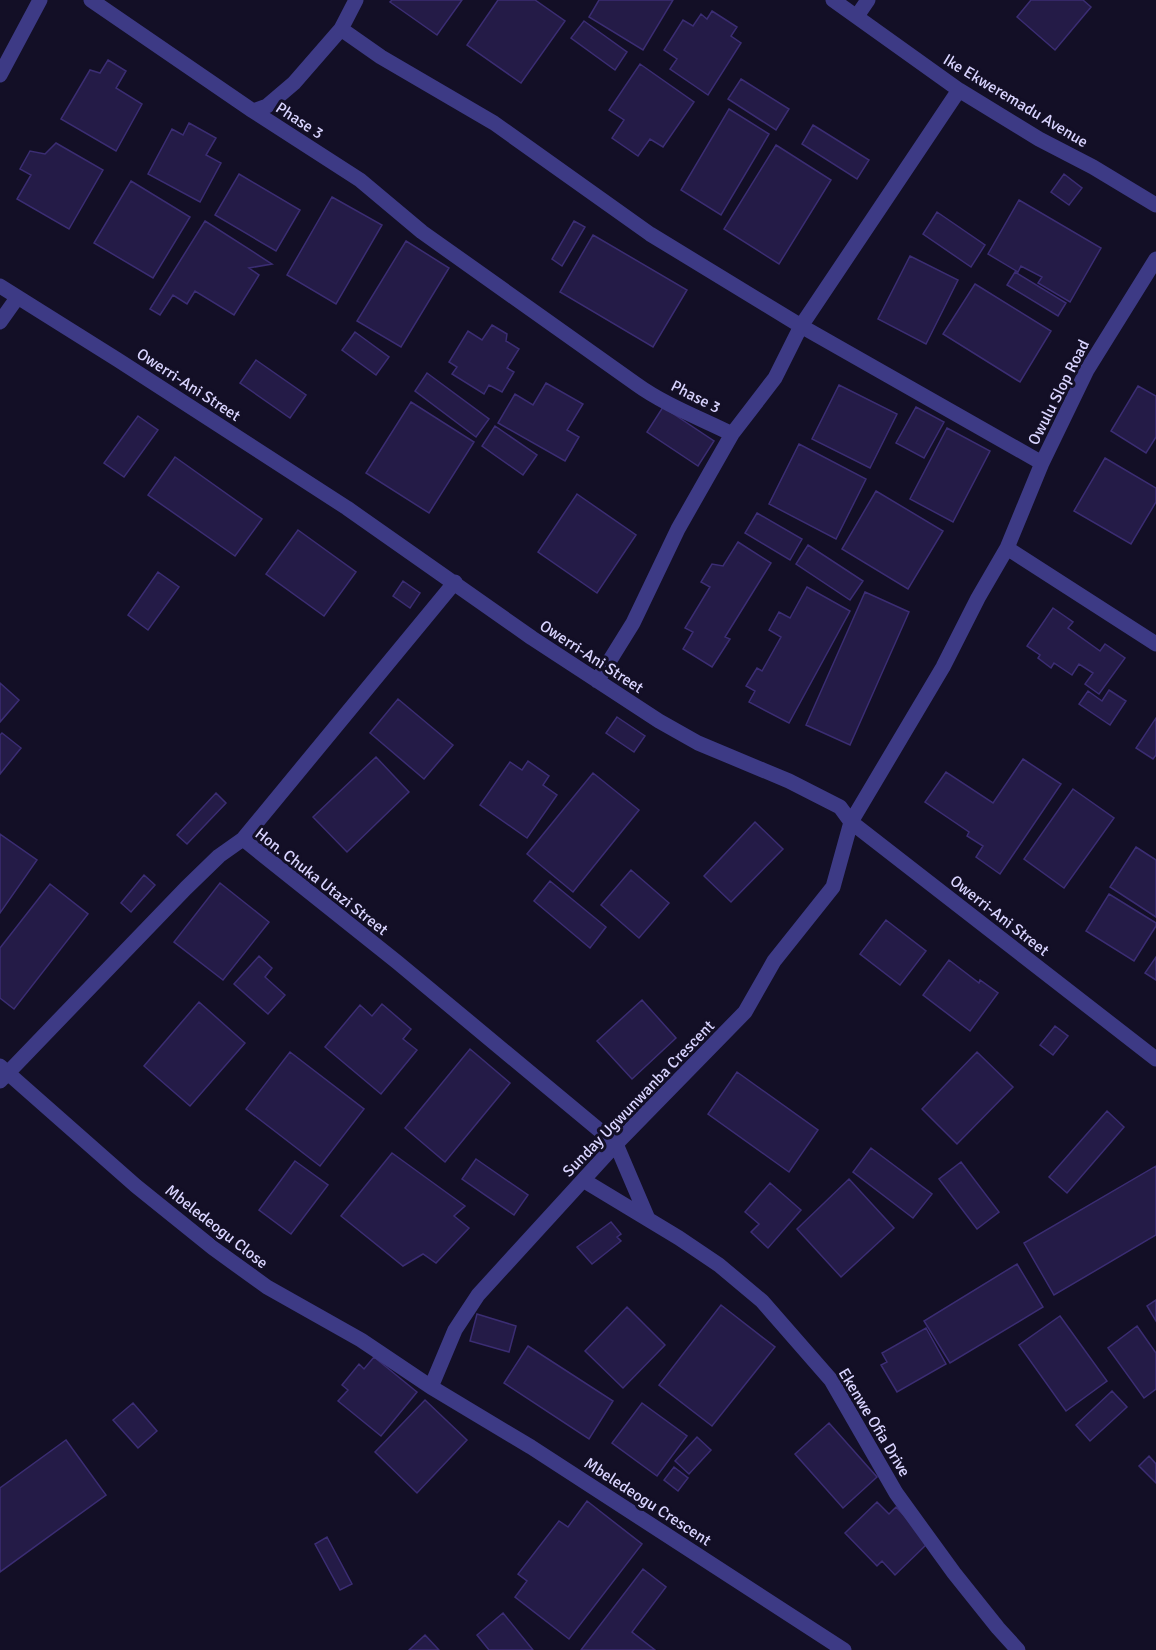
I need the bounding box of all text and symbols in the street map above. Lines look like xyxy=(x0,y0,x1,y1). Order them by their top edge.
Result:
street label: Ike Ekweremadu Avenue xyxy=(939,50,1092,152)
street label: Phase 3 xyxy=(272,98,327,144)
street label: Owulu Slop Road xyxy=(1024,336,1094,449)
street label: Owerri-Ani Street xyxy=(133,344,245,426)
street label: Phase 3 xyxy=(667,376,724,418)
street label: Owerri-Ani Street xyxy=(536,616,648,698)
street label: Hon. Chuka Utazi Street xyxy=(251,824,392,940)
street label: Owerri-Ani Street xyxy=(946,871,1053,961)
street label: Sunday Ugwunwanba Crescent xyxy=(559,1016,719,1181)
street label: Mbeledeogu Close xyxy=(161,1180,272,1273)
street label: Ekenwe Ofia Drive xyxy=(834,1364,915,1481)
street label: Mbeledeogu Crescent xyxy=(580,1453,715,1551)

